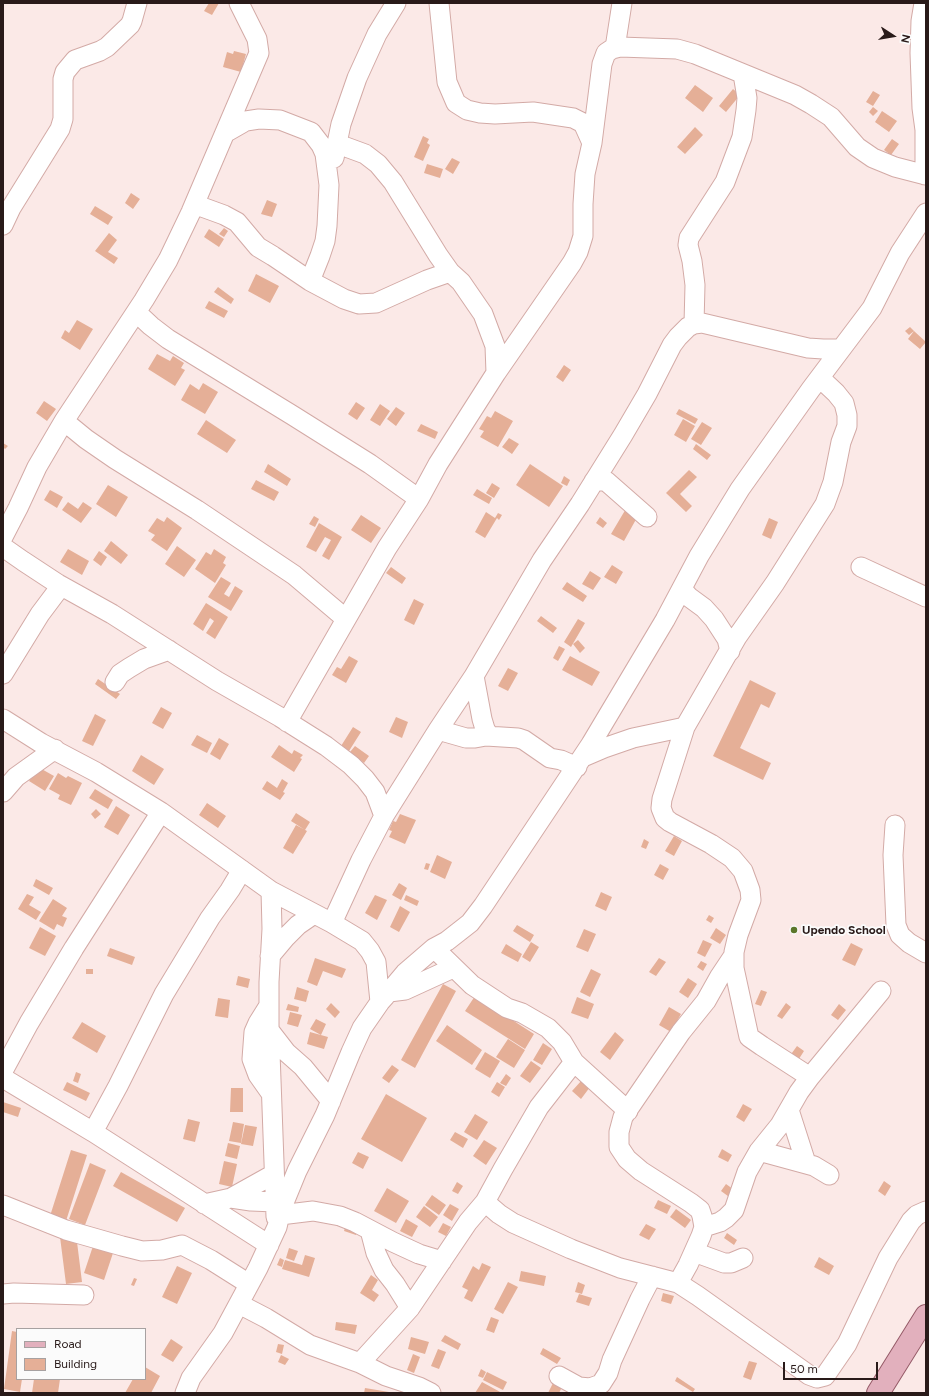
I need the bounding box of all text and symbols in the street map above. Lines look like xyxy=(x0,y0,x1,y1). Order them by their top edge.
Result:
north arrow xyxy=(873,16,913,56)
text: N xyxy=(898,33,912,44)
place label: Upendo School xyxy=(802,923,886,937)
marker: Upendo School xyxy=(789,925,799,935)
legend xyxy=(16,1328,146,1380)
text: Road xyxy=(54,1337,82,1351)
scale bar xyxy=(785,1354,880,1380)
text: Building xyxy=(54,1357,97,1371)
text: 50 m xyxy=(790,1362,818,1376)

